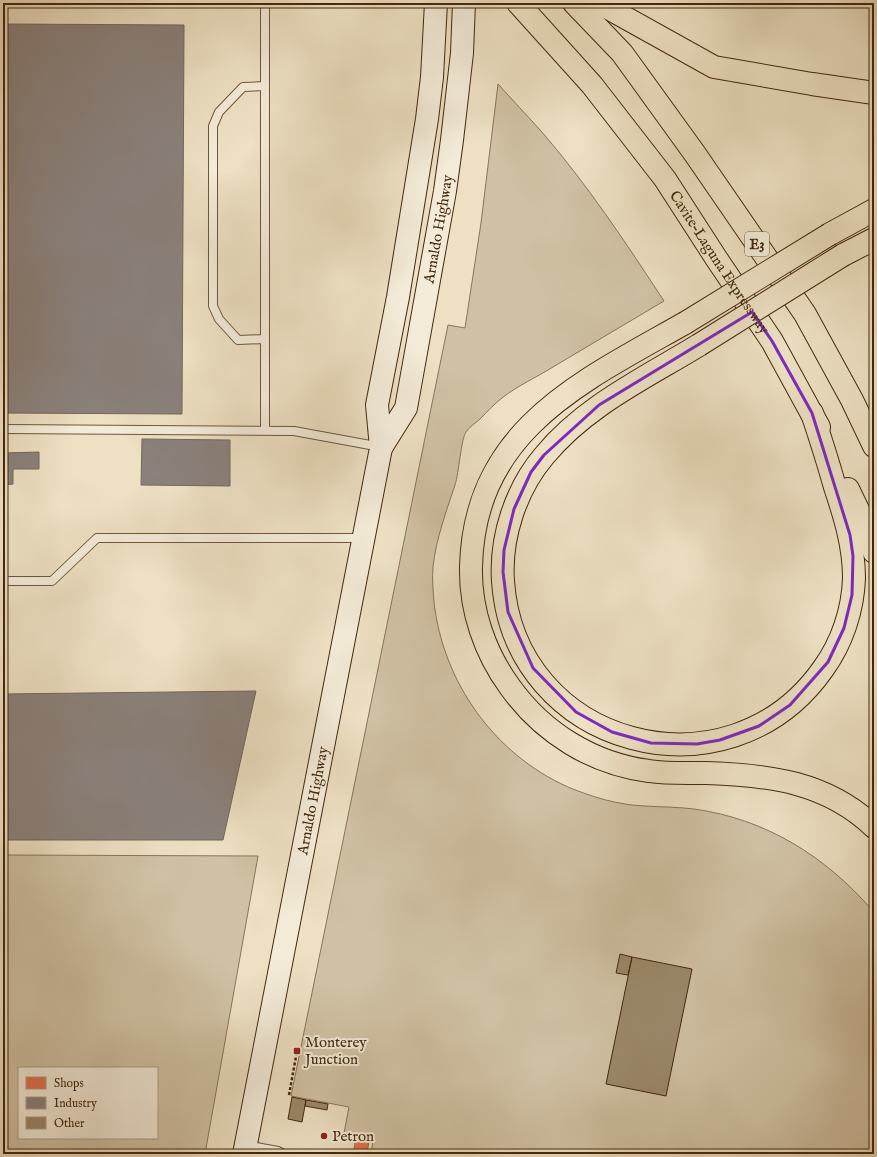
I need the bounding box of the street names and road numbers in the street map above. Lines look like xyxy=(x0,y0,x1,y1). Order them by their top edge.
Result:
street label: Arnaldo Highway xyxy=(419,173,457,286)
street label: Cavite–Laguna Expressway xyxy=(665,187,774,338)
road number: E3 xyxy=(745,232,769,256)
street label: Arnaldo Highway xyxy=(293,744,333,857)

